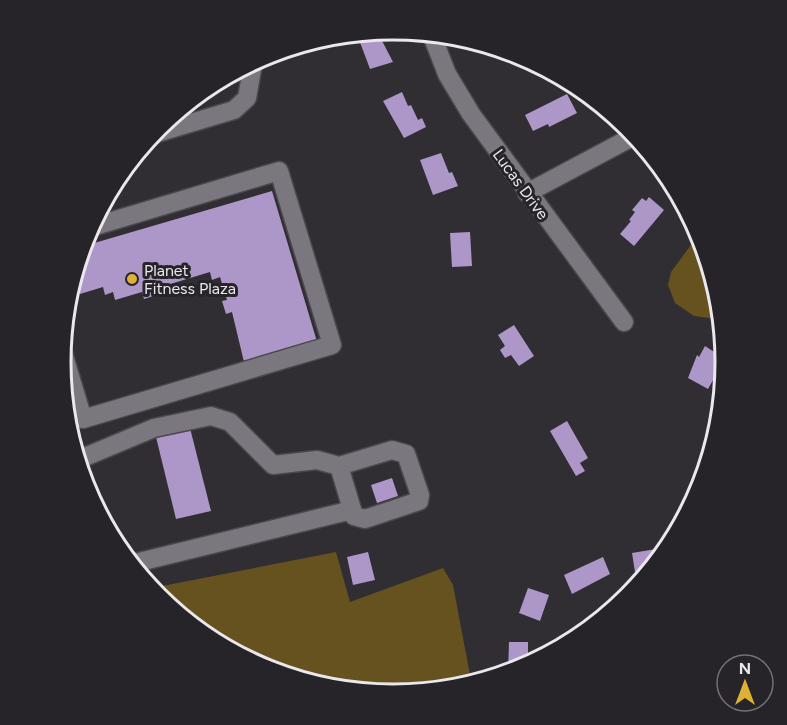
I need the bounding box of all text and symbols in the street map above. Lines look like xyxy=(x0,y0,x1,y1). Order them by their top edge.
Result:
street label: Lucas Drive xyxy=(489,145,553,223)
place label: Planet Fitness Plaza xyxy=(144,261,236,298)
marker: Planet Fitness Plaza xyxy=(125,272,139,286)
north arrow xyxy=(715,653,775,713)
text: N xyxy=(739,659,751,678)

